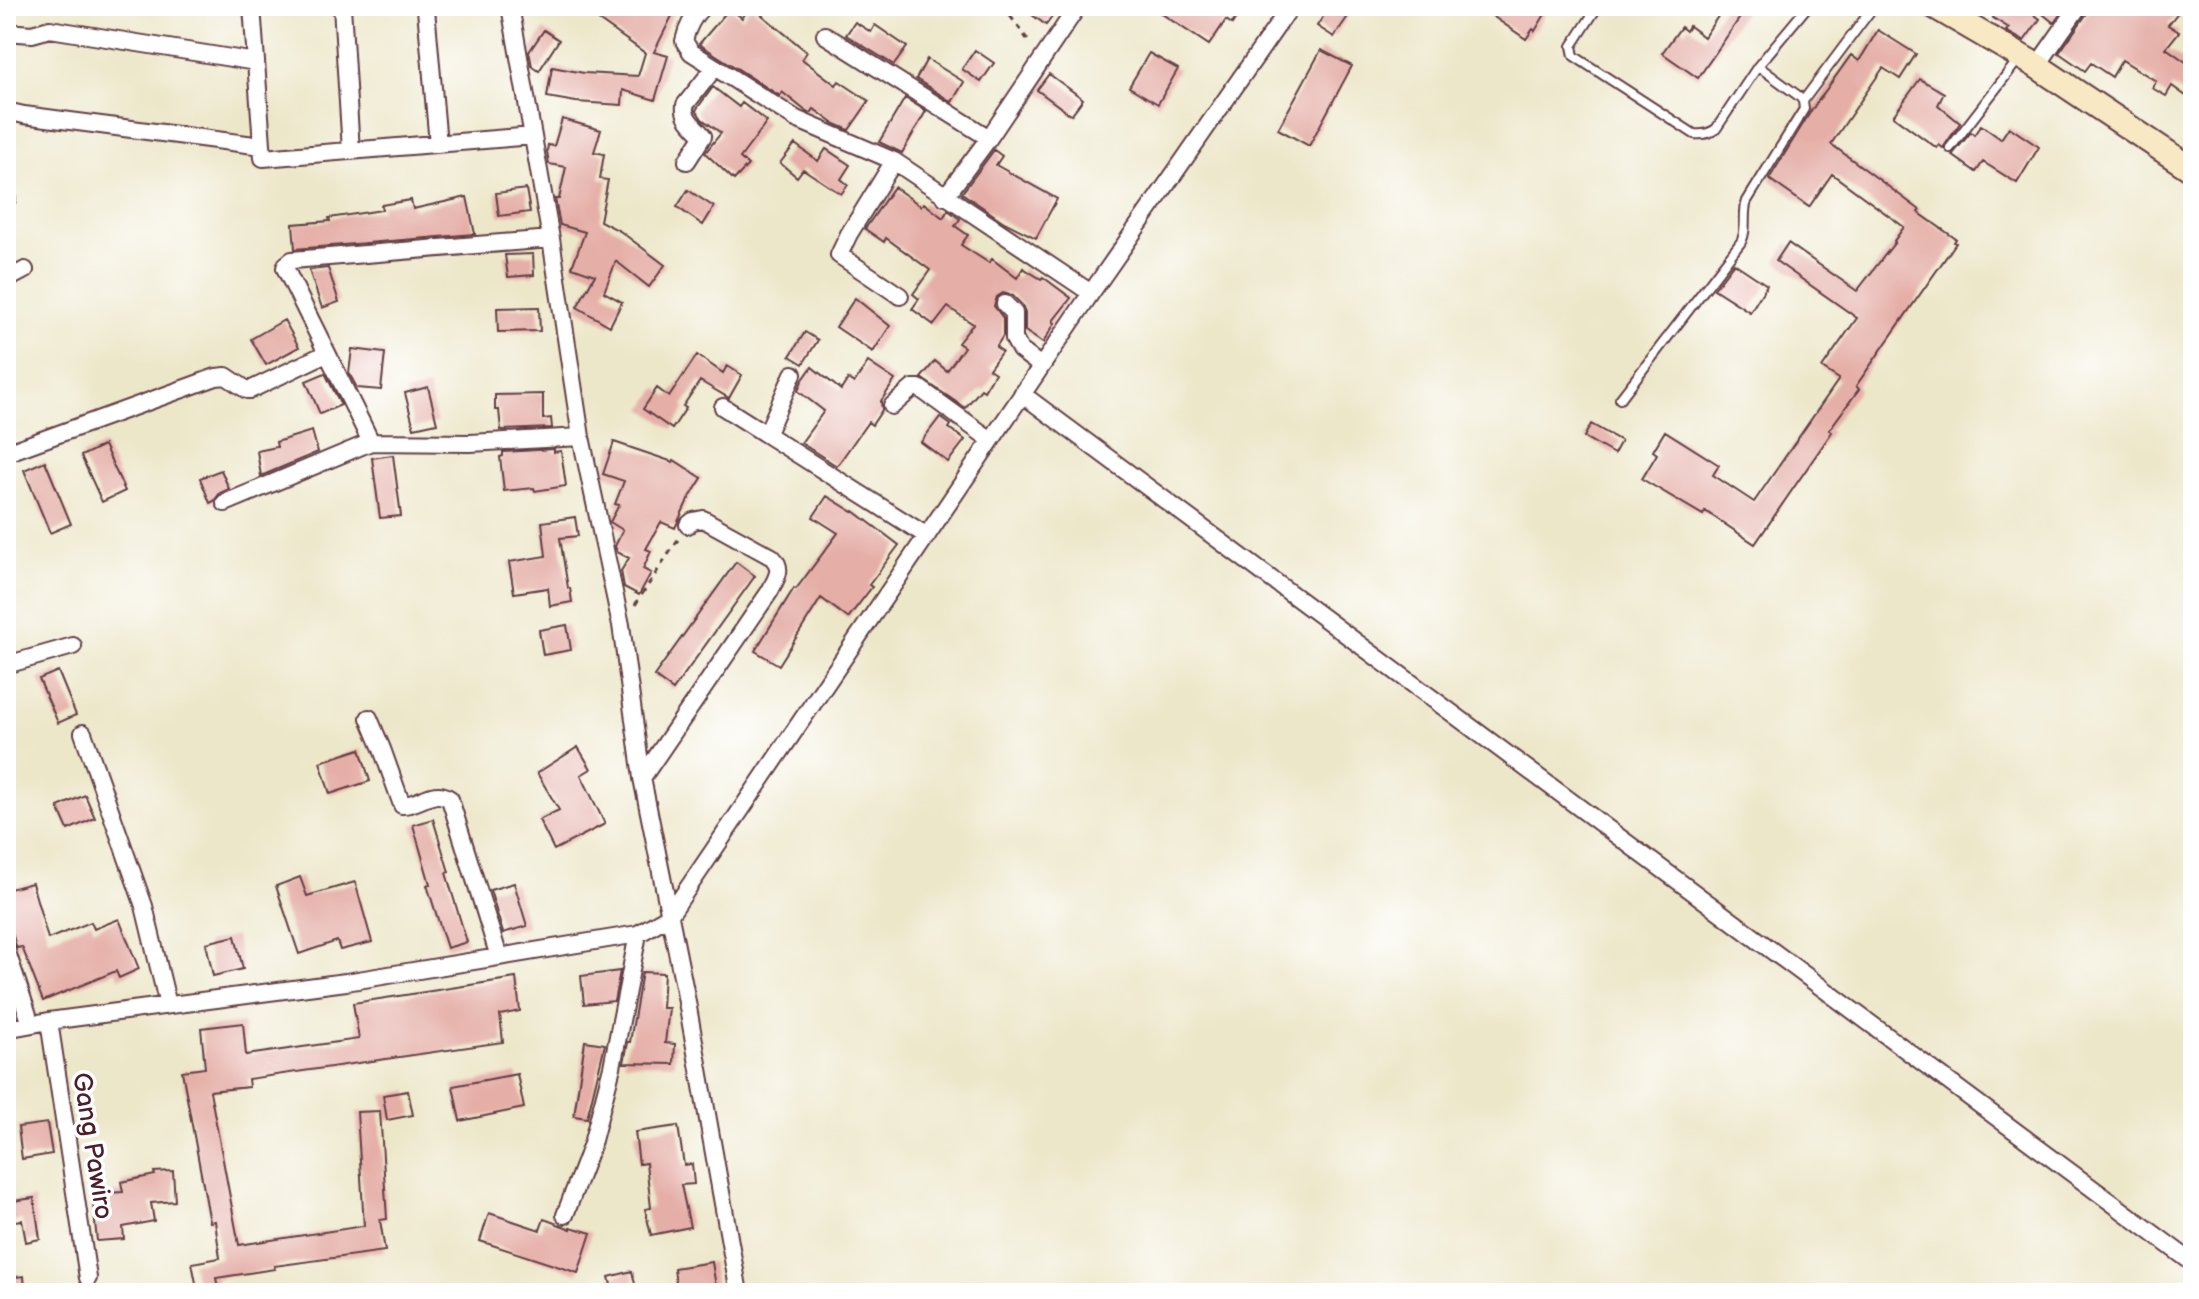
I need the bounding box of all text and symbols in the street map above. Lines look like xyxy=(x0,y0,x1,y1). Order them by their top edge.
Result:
street label: Gang Pawiro xyxy=(65,1070,119,1222)

